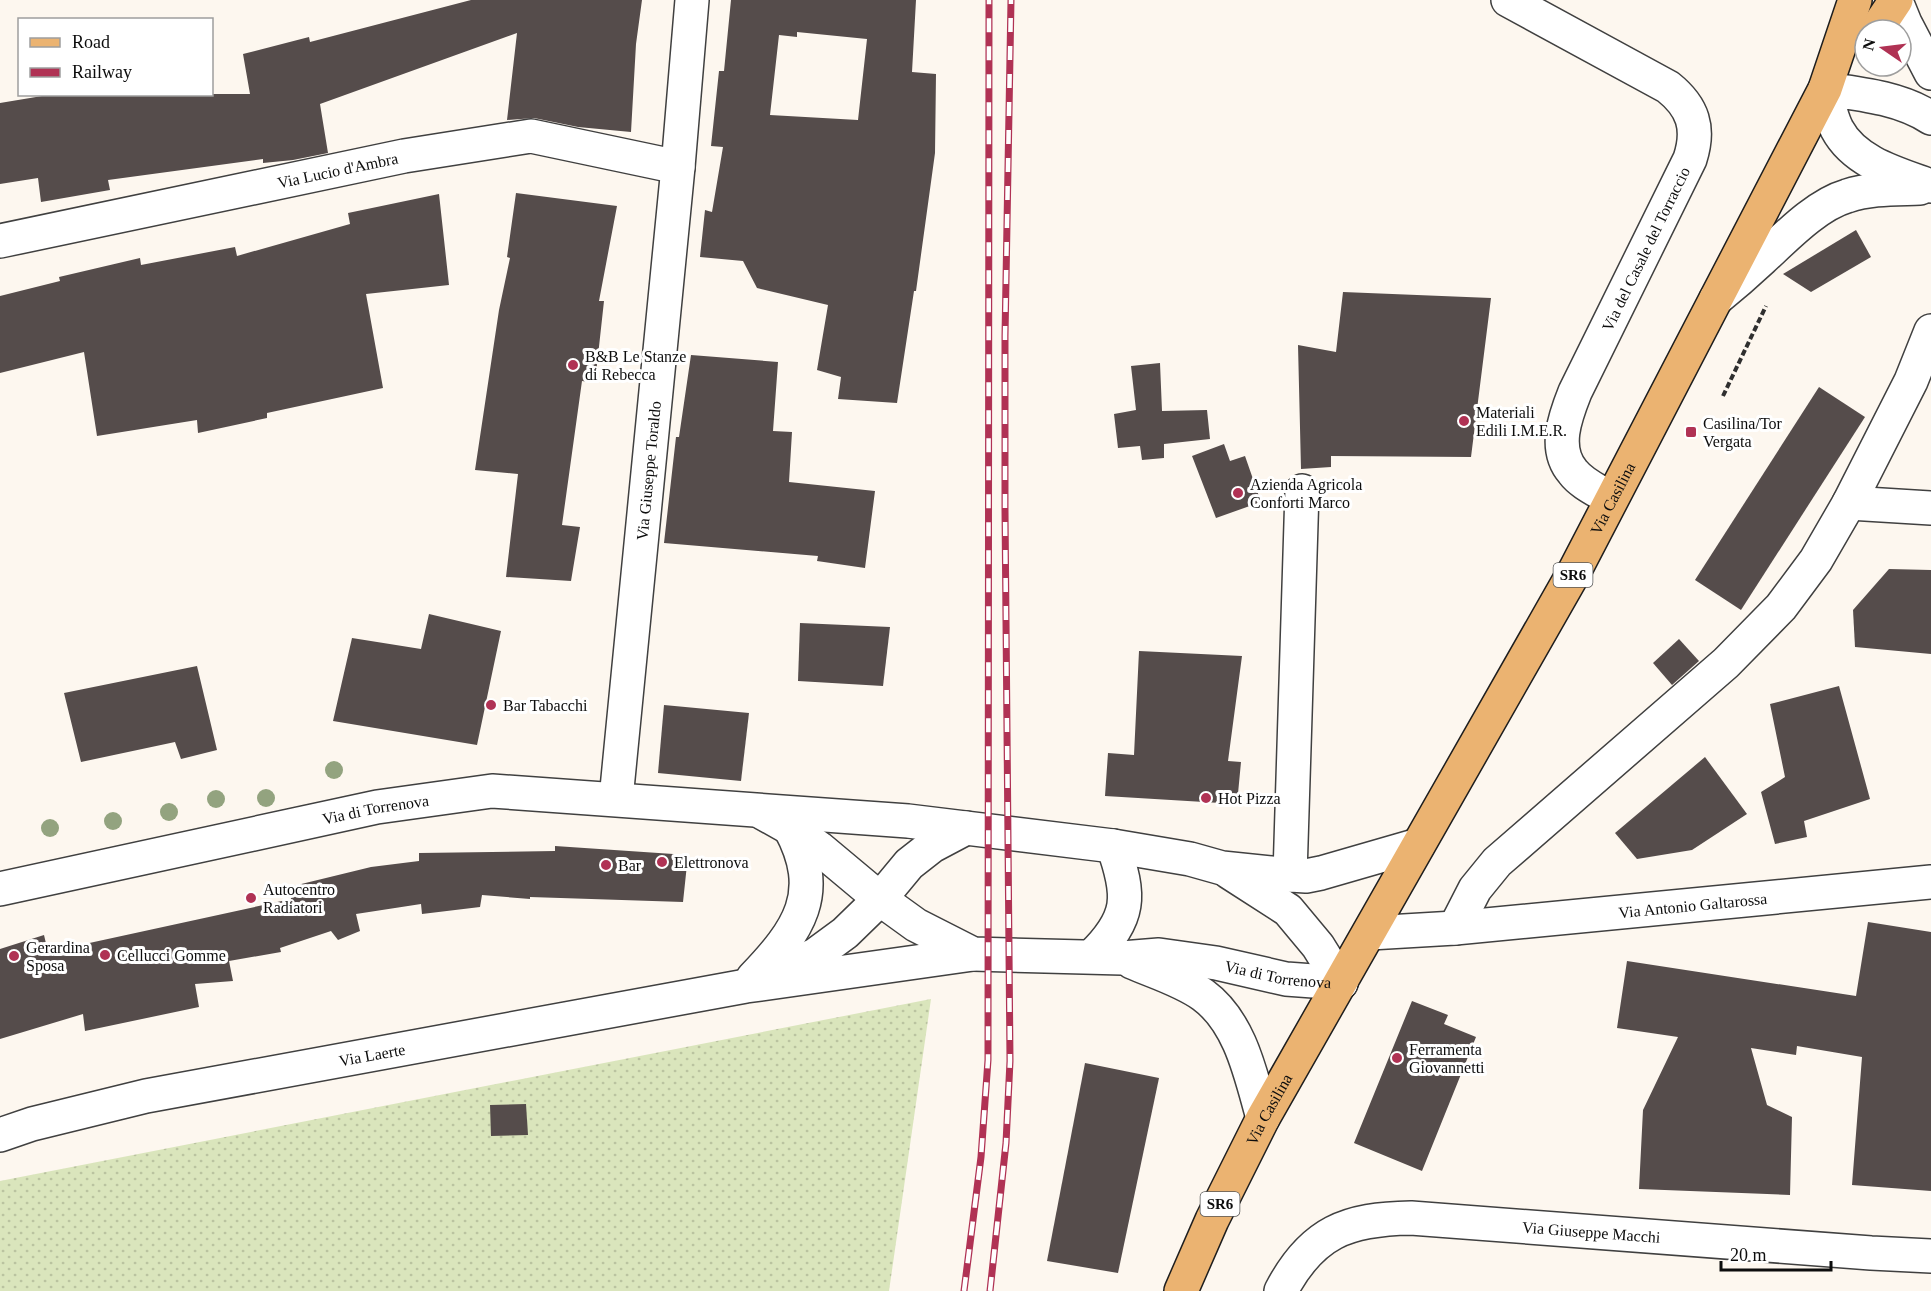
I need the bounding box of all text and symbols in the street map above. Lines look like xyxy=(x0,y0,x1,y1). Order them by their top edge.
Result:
legend xyxy=(18,18,213,96)
north arrow xyxy=(1853,18,1913,78)
text: Road xyxy=(72,32,110,52)
text: N xyxy=(1859,36,1879,52)
text: Railway xyxy=(72,62,132,82)
street label: Via Lucio d'Ambra xyxy=(276,149,399,191)
street label: Via del Casale del Torraccio xyxy=(1599,164,1693,334)
place label: B&B Le Stanze di Rebecca xyxy=(585,348,686,383)
marker: B&B Le Stanze di Rebecca xyxy=(566,358,580,372)
street label: Via Giuseppe Toraldo xyxy=(633,400,664,541)
place label: Materiali Edili I.M.E.R. xyxy=(1476,404,1567,439)
marker: Materiali Edili I.M.E.R. xyxy=(1457,414,1471,428)
place label: Casilina/Tor Vergata xyxy=(1703,415,1783,451)
marker: Casilina/Tor Vergata xyxy=(1684,425,1698,439)
street label: Via Casilina xyxy=(1587,459,1638,537)
place label: Azienda Agricola Conforti Marco xyxy=(1250,476,1362,511)
marker: Azienda Agricola Conforti Marco xyxy=(1231,486,1245,500)
road number: SR6 xyxy=(1554,563,1592,587)
place label: Bar Tabacchi xyxy=(503,697,588,714)
marker: Bar Tabacchi xyxy=(484,698,498,712)
place label: Hot Pizza xyxy=(1218,790,1281,807)
street label: Via di Torrenova xyxy=(321,791,430,827)
marker: Hot Pizza xyxy=(1199,791,1213,805)
place label: Elettronova xyxy=(674,854,749,871)
marker: Elettronova xyxy=(655,855,669,869)
place label: Bar xyxy=(618,857,642,874)
marker: Bar xyxy=(599,858,613,872)
place label: Autocentro Radiatori xyxy=(263,881,335,916)
street label: Via Antonio Galtarossa xyxy=(1618,889,1768,921)
marker: Autocentro Radiatori xyxy=(244,891,258,905)
place label: Gerardina Sposa xyxy=(26,939,90,975)
place label: Cellucci Gomme xyxy=(117,947,226,964)
marker: Cellucci Gomme xyxy=(98,948,112,962)
marker: Gerardina Sposa xyxy=(7,949,21,963)
street label: Via di Torrenova xyxy=(1223,957,1332,991)
street label: Via Laerte xyxy=(338,1040,407,1069)
place label: Ferramenta Giovannetti xyxy=(1409,1041,1485,1076)
marker: Ferramenta Giovannetti xyxy=(1390,1051,1404,1065)
street label: Via Casilina xyxy=(1243,1071,1295,1148)
road number: SR6 xyxy=(1200,1192,1240,1216)
street label: Via Giuseppe Macchi xyxy=(1522,1218,1662,1245)
scale bar xyxy=(1721,1234,1830,1272)
text: 20 m xyxy=(1730,1245,1767,1265)

